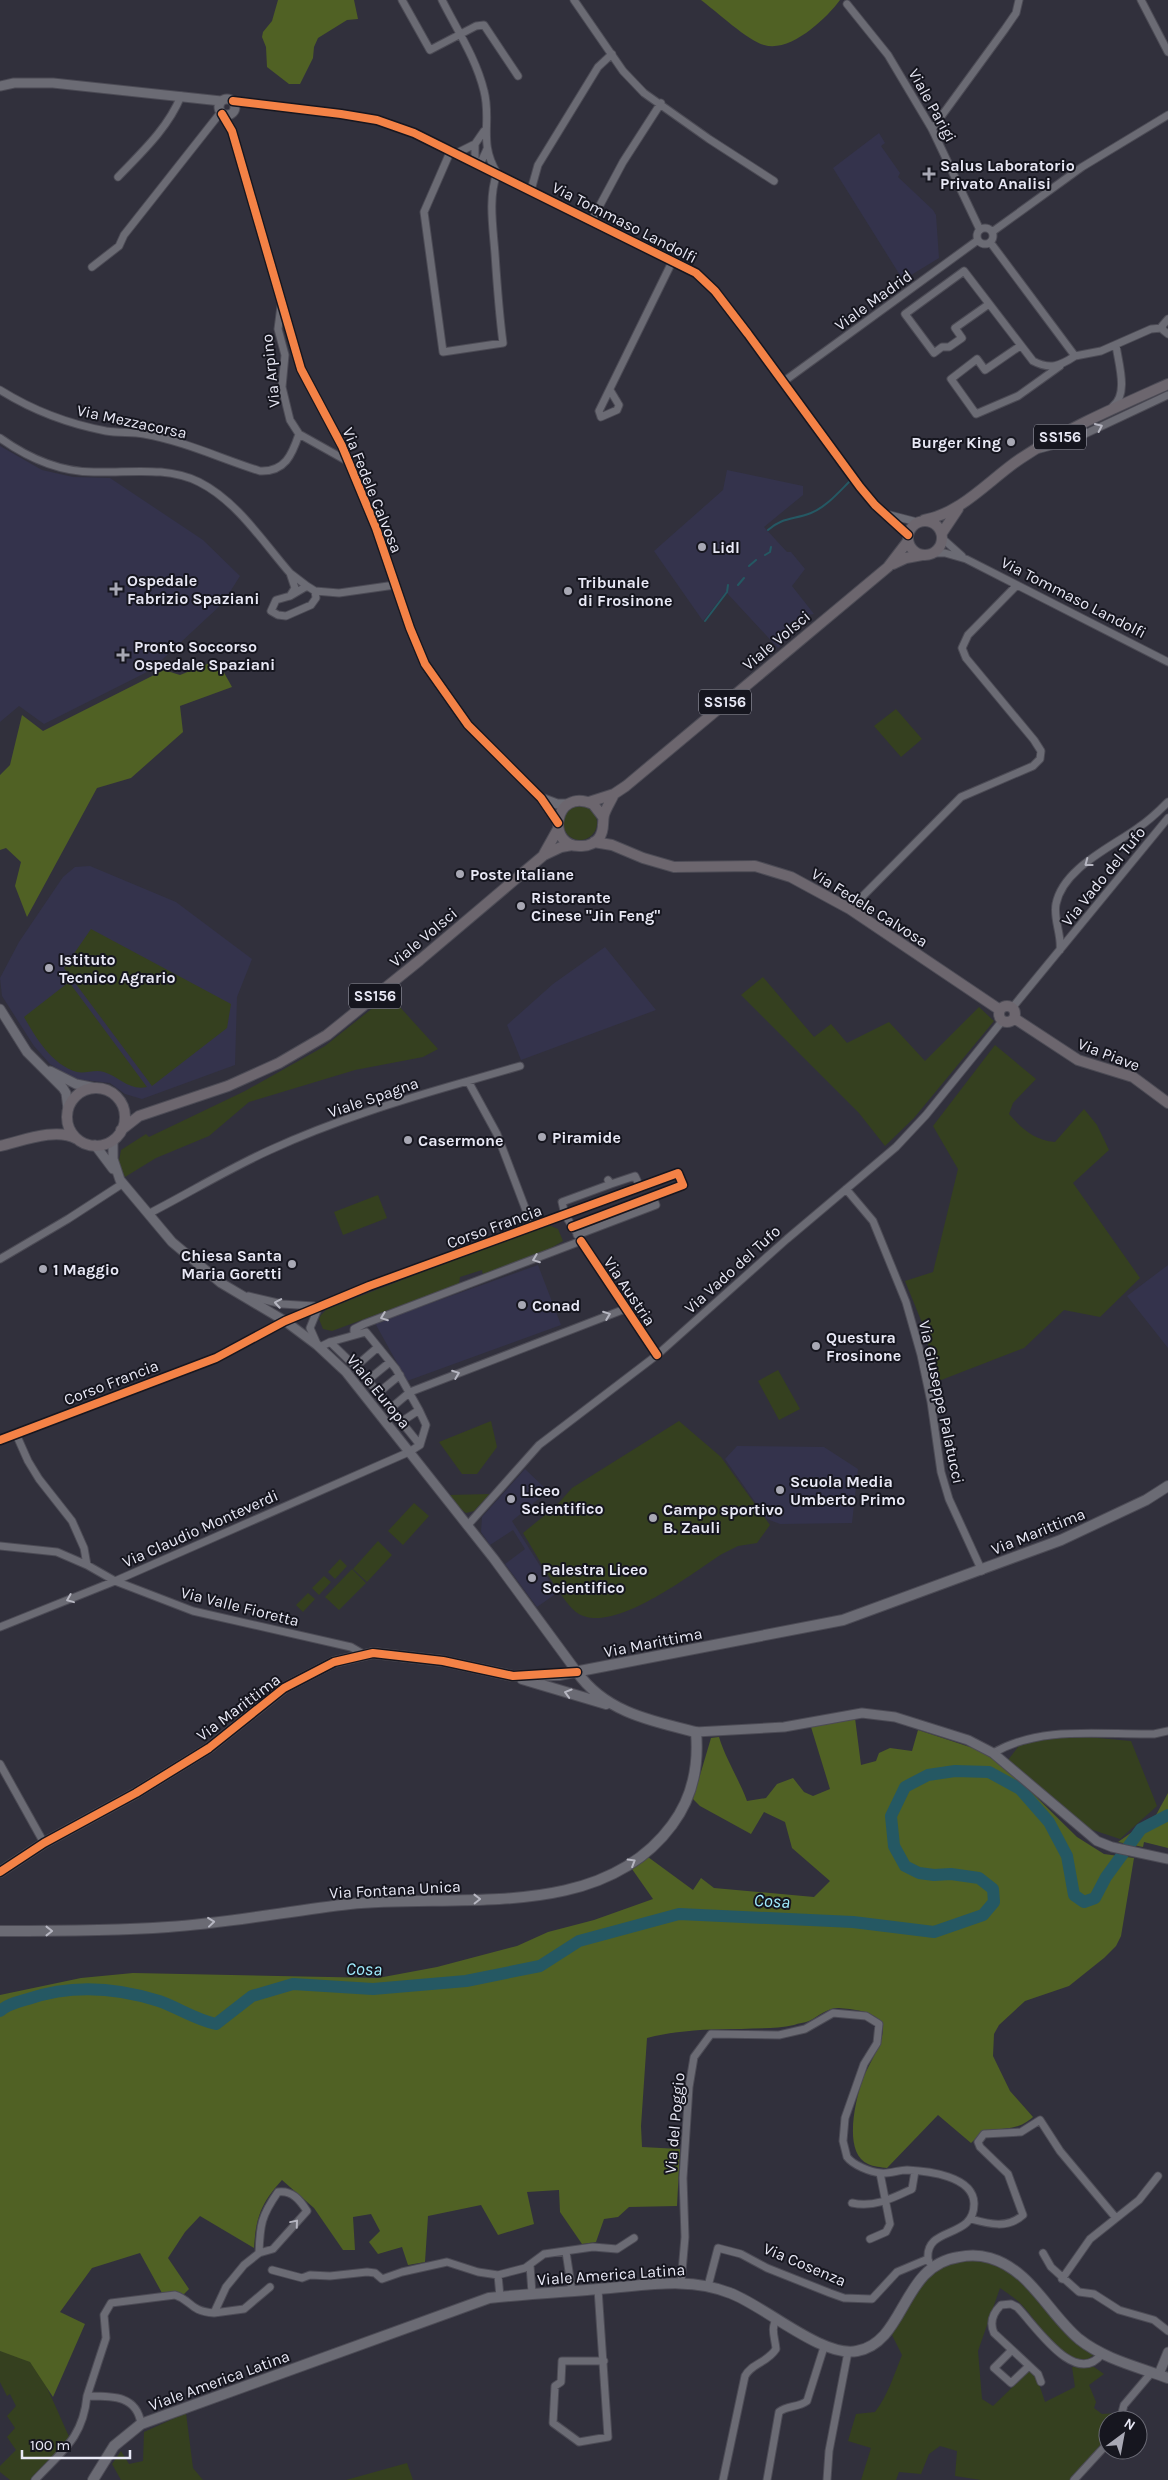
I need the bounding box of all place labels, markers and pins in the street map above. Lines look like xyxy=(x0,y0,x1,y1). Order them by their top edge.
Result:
place label: Salus Laboratorio Privato Analisi xyxy=(940,156,1075,193)
marker: Salus Laboratorio Privato Analisi xyxy=(922,167,936,181)
place label: Burger King xyxy=(911,433,1001,452)
marker: Burger King xyxy=(1005,436,1017,448)
place label: Lidl xyxy=(712,538,740,557)
marker: Lidl xyxy=(696,541,708,553)
place label: Ospedale Fabrizio Spaziani xyxy=(127,571,259,608)
place label: Tribunale di Frosinone xyxy=(578,573,672,610)
marker: Ospedale Fabrizio Spaziani xyxy=(109,582,123,596)
marker: Tribunale di Frosinone xyxy=(562,585,574,597)
place label: Pronto Soccorso Ospedale Spaziani xyxy=(134,637,275,674)
marker: Pronto Soccorso Ospedale Spaziani xyxy=(116,648,130,662)
place label: Poste Italiane xyxy=(470,865,574,884)
marker: Poste Italiane xyxy=(454,868,466,880)
place label: Ristorante Cinese "Jin Feng" xyxy=(531,888,660,925)
marker: Ristorante Cinese "Jin Feng" xyxy=(515,900,527,912)
place label: Istituto Tecnico Agrario xyxy=(59,950,175,987)
marker: Istituto Tecnico Agrario xyxy=(43,962,55,974)
place label: Piramide xyxy=(552,1128,621,1147)
place label: Casermone xyxy=(418,1131,503,1150)
marker: Piramide xyxy=(536,1131,548,1143)
marker: Casermone xyxy=(402,1134,414,1146)
place label: Chiesa Santa Maria Goretti xyxy=(181,1246,282,1283)
marker: Chiesa Santa Maria Goretti xyxy=(286,1258,298,1270)
place label: 1 Maggio xyxy=(53,1260,119,1279)
marker: 1 Maggio xyxy=(37,1263,49,1275)
place label: Conad xyxy=(532,1296,580,1315)
marker: Conad xyxy=(516,1299,528,1311)
place label: Questura Frosinone xyxy=(826,1328,901,1365)
marker: Questura Frosinone xyxy=(810,1340,822,1352)
place label: Scuola Media Umberto Primo xyxy=(790,1472,905,1509)
place label: Liceo Scientifico xyxy=(521,1481,604,1518)
marker: Scuola Media Umberto Primo xyxy=(774,1484,786,1496)
marker: Liceo Scientifico xyxy=(505,1493,517,1505)
place label: Campo sportivo B. Zauli xyxy=(663,1500,783,1537)
marker: Campo sportivo B. Zauli xyxy=(647,1512,659,1524)
place label: Palestra Liceo Scientifico xyxy=(542,1560,648,1597)
marker: Palestra Liceo Scientifico xyxy=(526,1572,538,1584)

